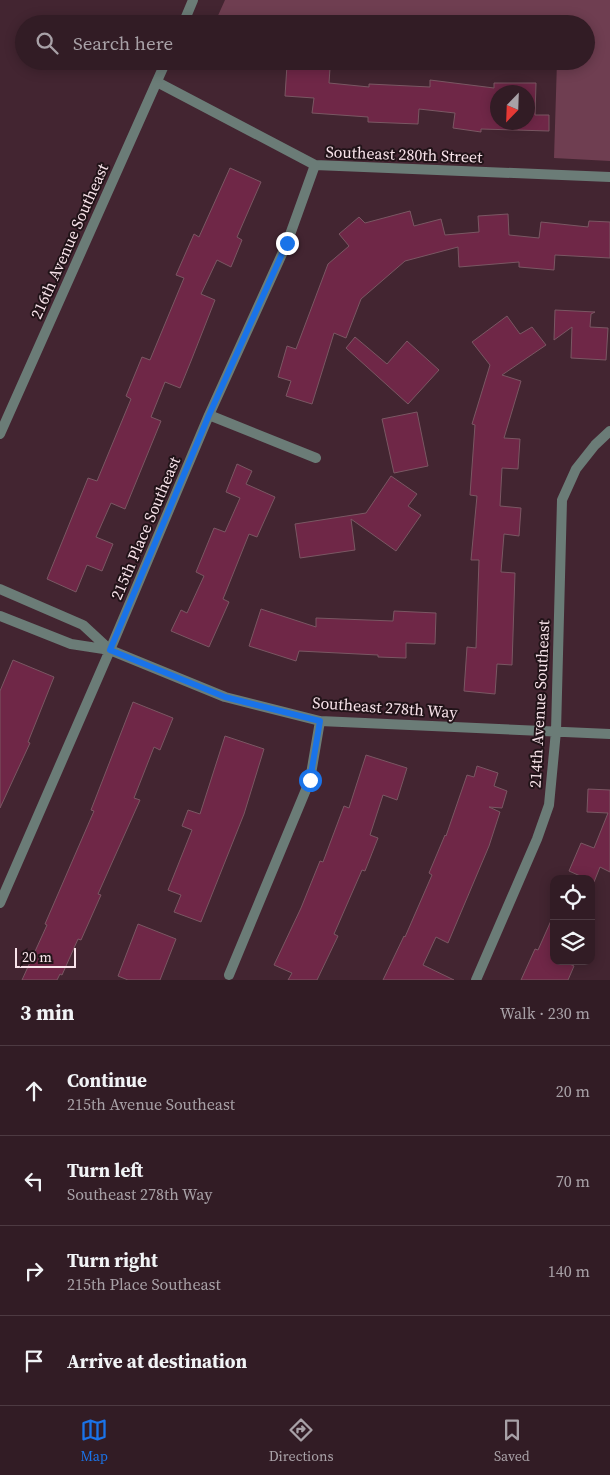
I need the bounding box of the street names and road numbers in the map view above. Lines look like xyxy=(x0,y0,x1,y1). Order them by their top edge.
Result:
street label: Southeast 280th Street xyxy=(325,140,484,168)
street label: 216th Avenue Southeast xyxy=(25,159,114,322)
street label: 215th Place Southeast xyxy=(105,452,185,603)
street label: 214th Avenue Southeast xyxy=(524,619,554,788)
street label: Southeast 278th Way xyxy=(312,691,459,723)

